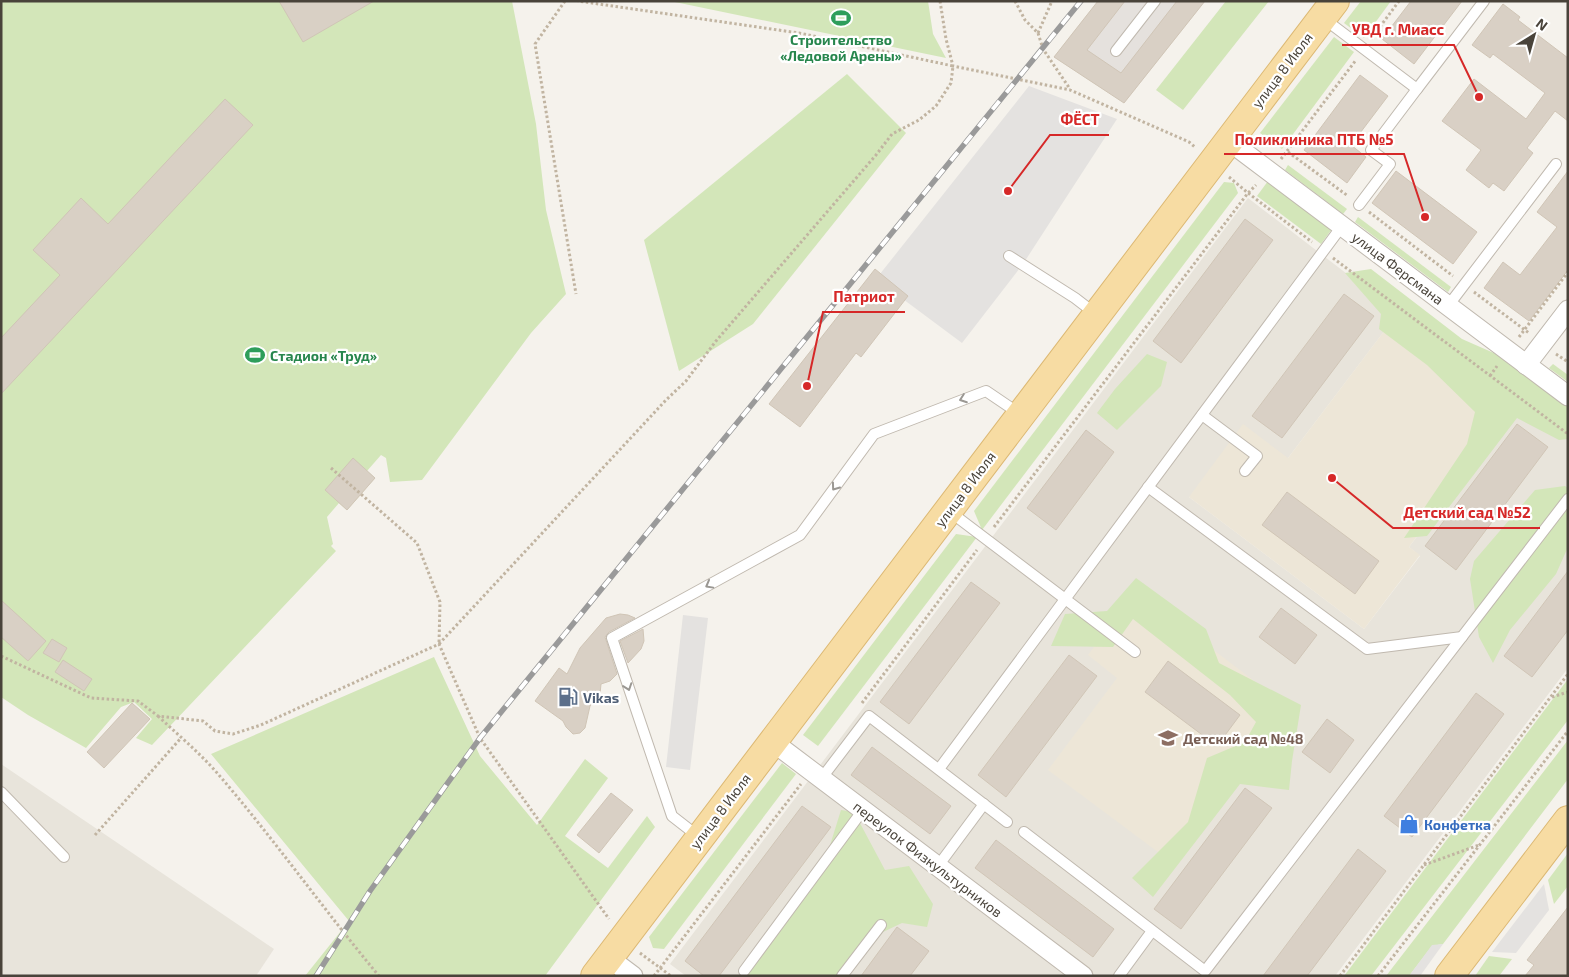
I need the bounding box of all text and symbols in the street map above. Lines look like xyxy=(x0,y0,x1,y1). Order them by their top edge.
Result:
sports icon: Строительство «Ледовой Арены» xyxy=(830,7,852,29)
north arrow xyxy=(1509,10,1559,60)
text: N xyxy=(1533,14,1551,34)
callout: УВД г. Миасс xyxy=(1342,15,1454,45)
text: УВД г. Миасс xyxy=(1352,20,1445,38)
street label: улица 8 Июля xyxy=(1248,29,1316,111)
place label: Строительство «Ледовой Арены» xyxy=(780,31,902,64)
callout: ФЁСТ xyxy=(1050,105,1109,135)
text: ФЁСТ xyxy=(1060,110,1100,128)
callout: Поликлиника ПТБ №5 xyxy=(1224,124,1404,154)
text: Поликлиника ПТБ №5 xyxy=(1234,130,1394,148)
street label: улица Ферсмана xyxy=(1349,228,1447,308)
callout: Патриот xyxy=(823,282,905,312)
text: Патриот xyxy=(833,287,895,305)
sports icon: Стадион «Труд» xyxy=(244,344,266,366)
place label: Стадион «Труд» xyxy=(270,347,377,364)
one-way arrow xyxy=(960,393,968,403)
street label: улица 8 Июля xyxy=(931,448,999,530)
one-way arrow xyxy=(832,481,840,490)
callout: Детский сад №52 xyxy=(1393,498,1540,528)
text: Детский сад №52 xyxy=(1403,503,1531,521)
one-way arrow xyxy=(706,579,715,589)
one-way arrow xyxy=(623,682,633,690)
fuel station icon: Vikas xyxy=(557,686,579,708)
place label: Vikas xyxy=(583,689,619,706)
school or university icon: Детский сад №48 xyxy=(1157,727,1179,749)
place label: Детский сад №48 xyxy=(1183,730,1304,747)
street label: улица 8 Июля xyxy=(686,770,754,852)
street label: переулок Физкультурников xyxy=(850,797,1006,921)
shop icon: Конфетка xyxy=(1398,813,1420,835)
place label: Конфетка xyxy=(1424,816,1491,833)

